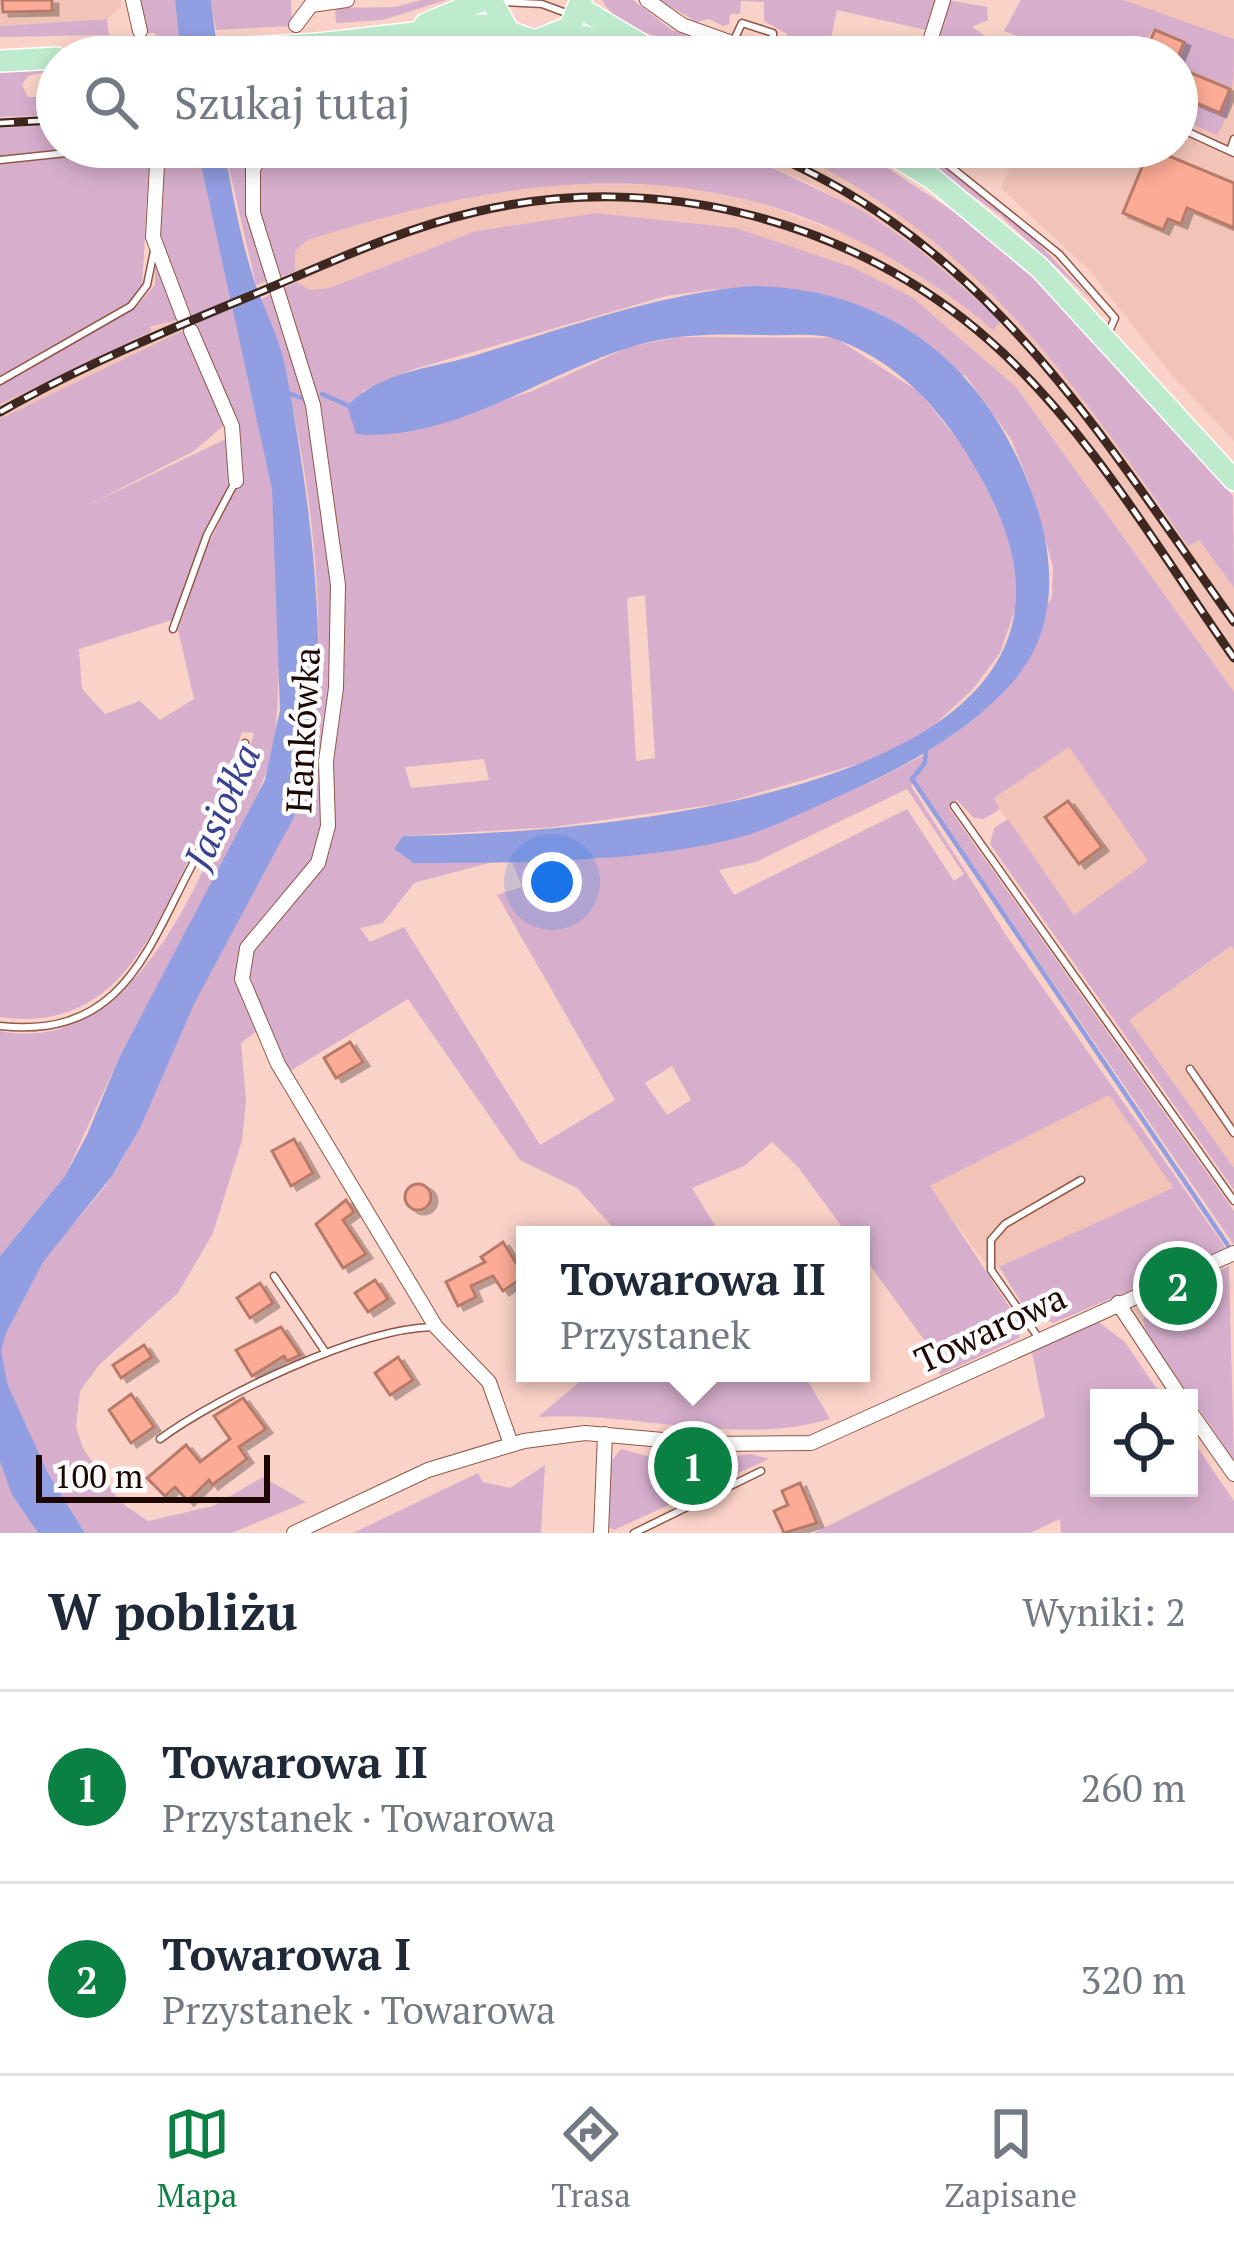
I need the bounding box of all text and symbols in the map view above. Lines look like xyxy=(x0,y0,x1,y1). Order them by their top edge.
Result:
search box xyxy=(36,36,1198,168)
icon: search xyxy=(78,69,144,135)
text: Szukaj tutaj xyxy=(174,72,411,132)
street label: Hankówka xyxy=(274,646,330,814)
water label: Jasiołka xyxy=(170,735,271,878)
your location xyxy=(522,852,582,912)
popup xyxy=(516,1226,870,1382)
pin: 2 xyxy=(1139,1241,1217,1331)
text: Towarowa II xyxy=(560,1248,826,1308)
street label: Towarowa xyxy=(907,1273,1073,1383)
text: Przystanek xyxy=(560,1308,751,1360)
map controls xyxy=(1090,1389,1198,1497)
button: locate xyxy=(1090,1389,1198,1497)
pin: 1 xyxy=(654,1421,732,1511)
scale bar xyxy=(36,1449,270,1502)
text: 100 m xyxy=(54,1454,143,1497)
text: W pobliżu xyxy=(48,1577,298,1645)
text: Wyniki: 2 xyxy=(1022,1585,1186,1637)
text: Towarowa II xyxy=(162,1731,428,1791)
text: 1 xyxy=(76,1761,98,1813)
text: 260 m xyxy=(1081,1761,1186,1813)
text: Przystanek · Towarowa xyxy=(162,1791,556,1843)
text: Towarowa I xyxy=(162,1923,411,1983)
text: 2 xyxy=(76,1953,98,2005)
text: 320 m xyxy=(1081,1953,1186,2005)
text: Przystanek · Towarowa xyxy=(162,1983,556,2035)
tab: Mapa xyxy=(157,2101,237,2216)
tab: Trasa xyxy=(551,2101,631,2216)
tab: Zapisane xyxy=(945,2101,1077,2216)

